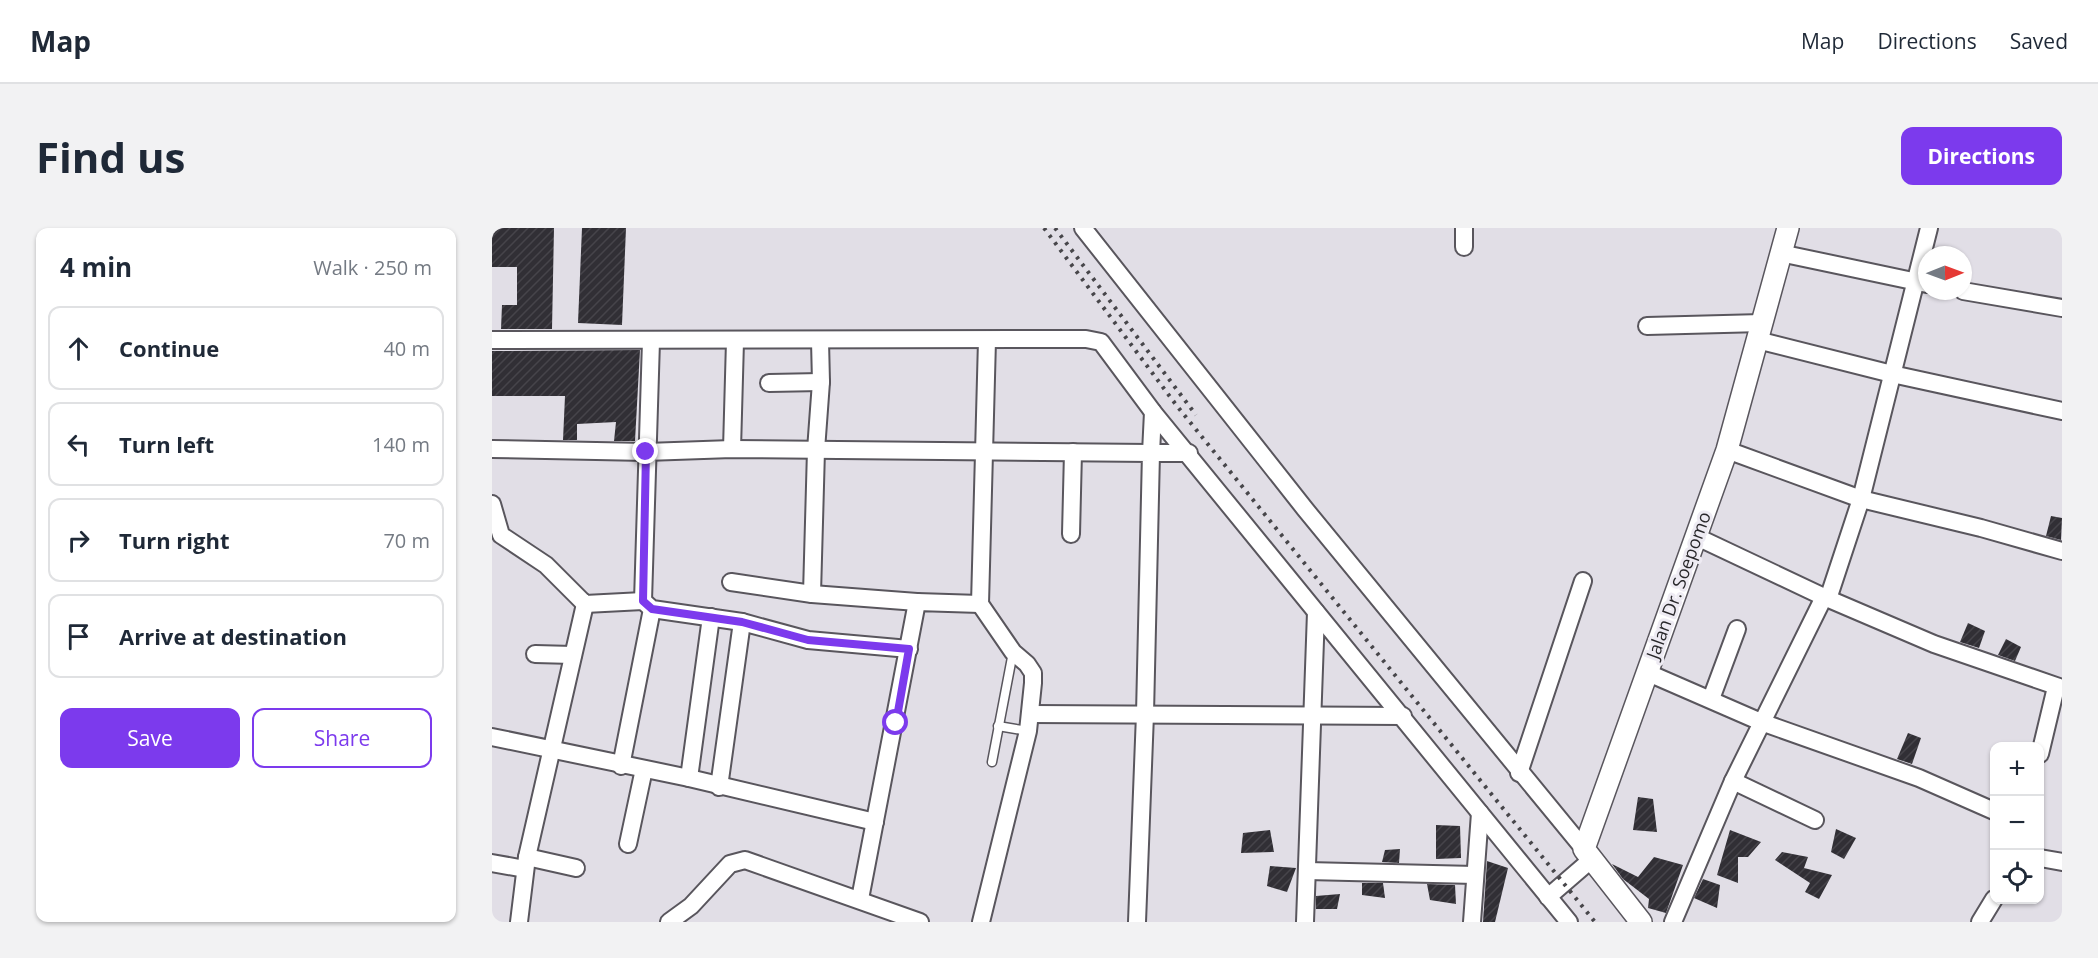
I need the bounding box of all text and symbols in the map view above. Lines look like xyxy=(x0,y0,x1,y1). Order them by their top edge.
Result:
text: Map xyxy=(30,22,91,60)
text: Map xyxy=(1801,27,1844,55)
text: Directions xyxy=(1877,27,1977,55)
text: Saved xyxy=(2010,27,2068,55)
button: Directions xyxy=(1901,127,2062,185)
text: Find us xyxy=(36,128,185,185)
north arrow xyxy=(1918,246,1972,300)
text: 4 min xyxy=(60,249,132,285)
text: Walk · 250 m xyxy=(313,254,432,281)
icon: ahead xyxy=(62,332,95,365)
text: Continue xyxy=(119,333,219,363)
text: 40 m xyxy=(383,335,430,362)
icon: left xyxy=(62,428,95,461)
text: Turn left xyxy=(119,429,214,459)
text: 140 m xyxy=(372,431,430,458)
route end xyxy=(632,438,658,464)
street label: Jalan Dr. Soepomo xyxy=(1640,508,1716,664)
icon: right xyxy=(62,524,95,557)
text: Turn right xyxy=(119,525,230,555)
text: 70 m xyxy=(383,527,430,554)
icon: arrive xyxy=(62,620,95,653)
text: Arrive at destination xyxy=(119,621,347,651)
button: Save xyxy=(60,708,240,768)
button: Share xyxy=(252,708,432,768)
route start xyxy=(882,709,908,735)
map controls xyxy=(1990,742,2044,904)
button: + xyxy=(1990,742,2044,796)
button: − xyxy=(1990,796,2044,850)
button: locate xyxy=(1990,850,2044,904)

